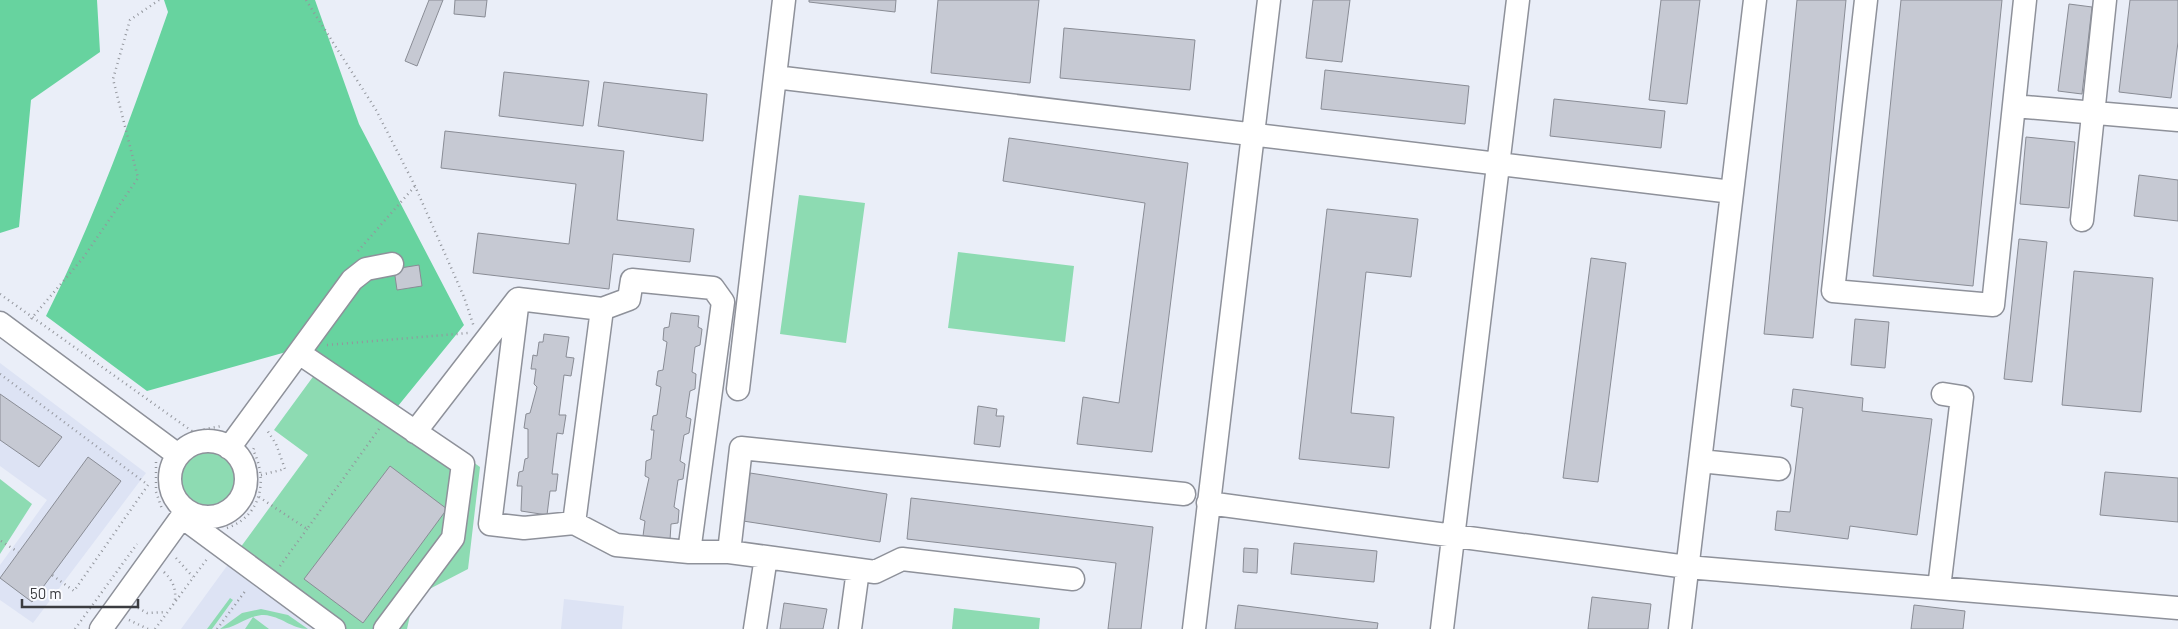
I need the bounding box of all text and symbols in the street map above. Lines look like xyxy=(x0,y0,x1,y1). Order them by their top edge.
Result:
scale bar xyxy=(22,576,139,608)
text: 50 m xyxy=(30,584,62,602)

